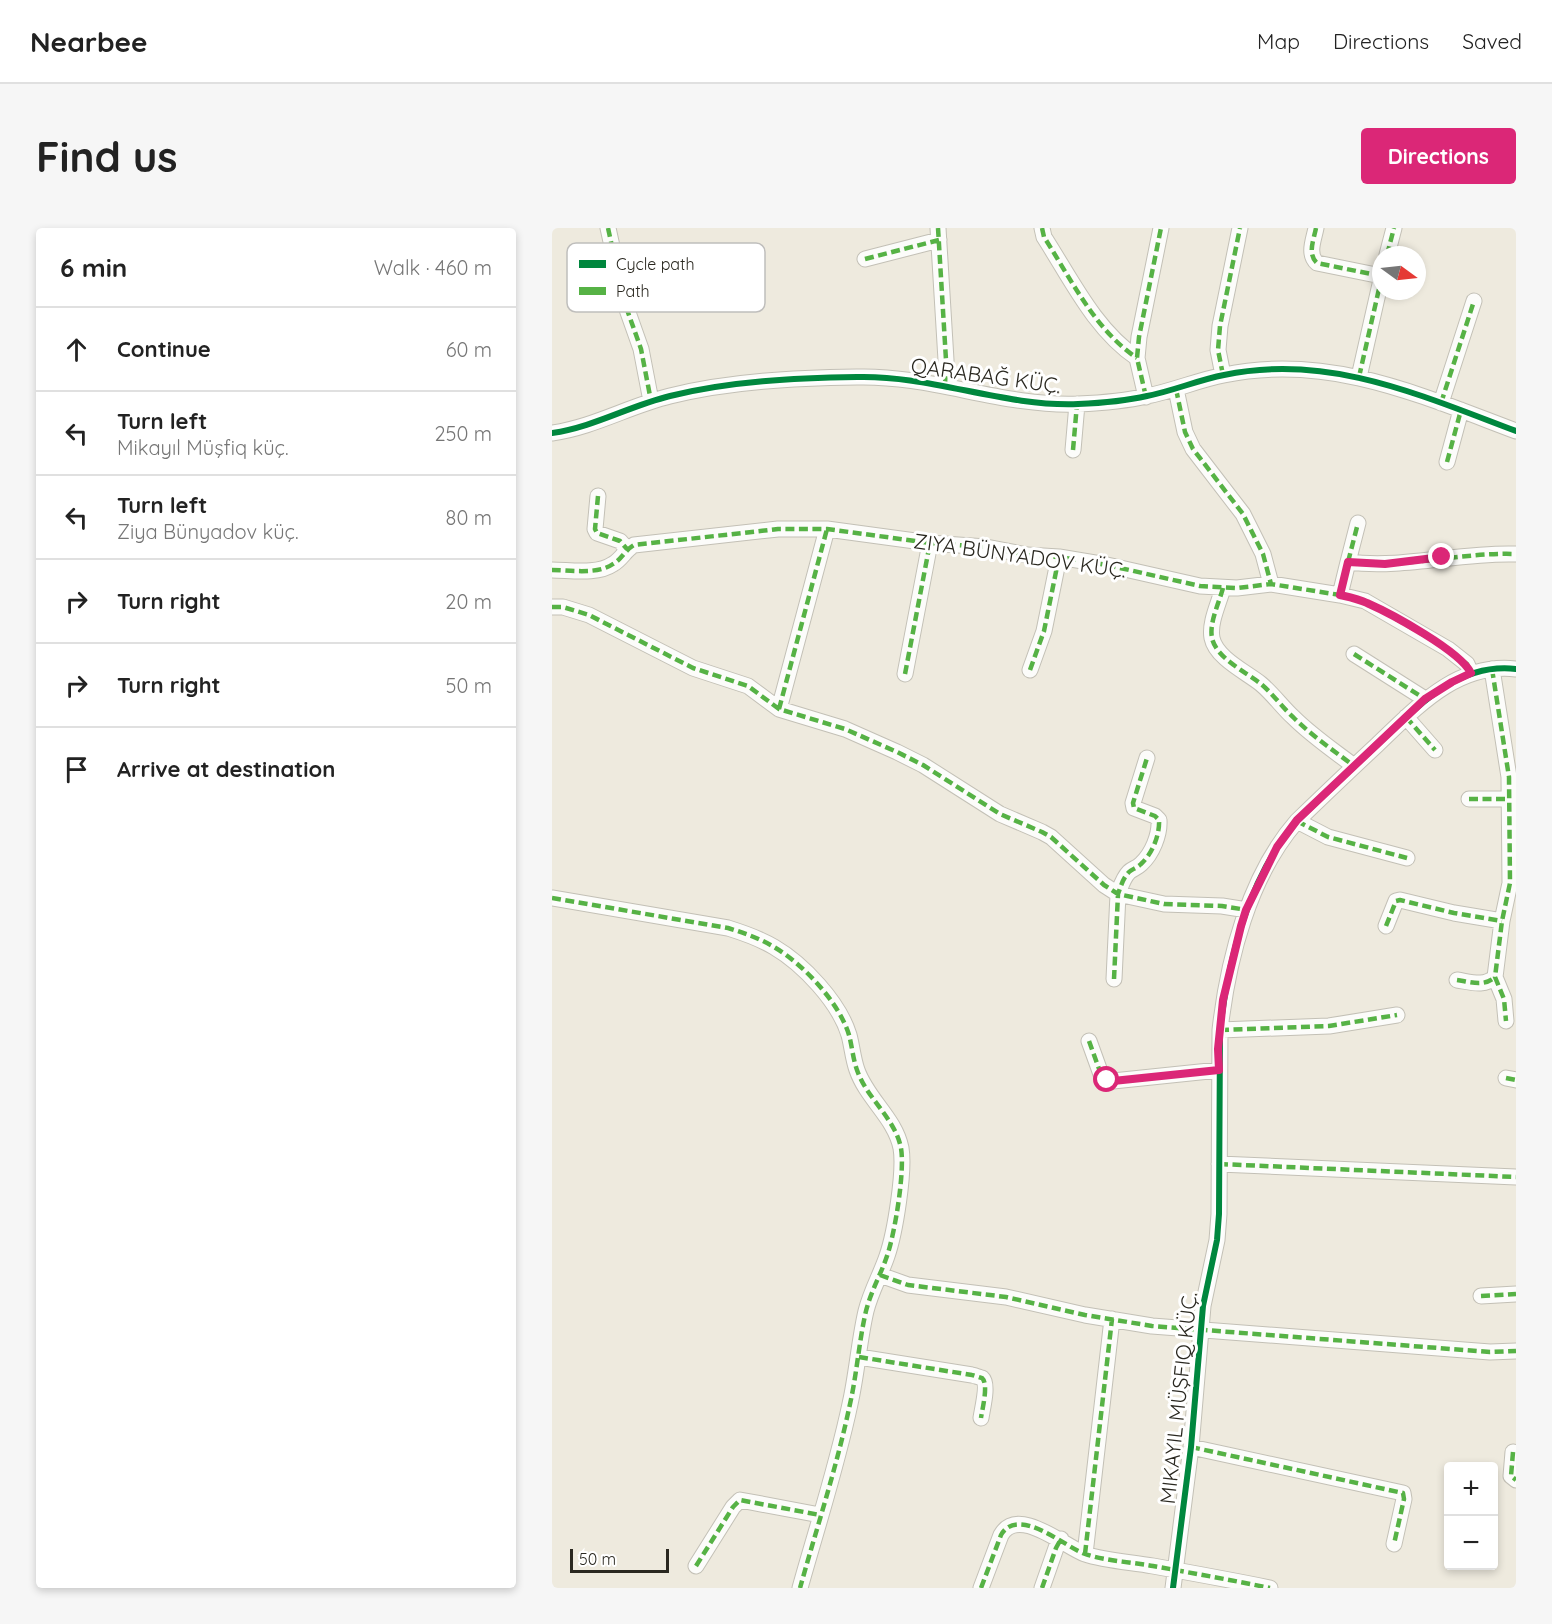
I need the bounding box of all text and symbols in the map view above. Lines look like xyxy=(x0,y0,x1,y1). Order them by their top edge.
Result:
text: Nearbee xyxy=(30,24,148,59)
text: Map xyxy=(1257,28,1300,54)
text: Directions xyxy=(1333,28,1429,54)
text: Saved xyxy=(1462,28,1522,54)
button: Directions xyxy=(1361,128,1516,184)
text: Find us xyxy=(36,130,178,183)
legend xyxy=(567,243,765,312)
north arrow xyxy=(1372,246,1426,300)
text: 6 min xyxy=(60,251,127,284)
text: Cycle path xyxy=(616,254,695,274)
text: Walk · 460 m xyxy=(374,255,492,280)
text: Path xyxy=(616,281,650,301)
icon: ahead xyxy=(60,333,93,366)
text: Continue xyxy=(117,335,211,363)
text: 60 m xyxy=(446,337,492,362)
street label: QARABAĞ KÜÇ. xyxy=(909,352,1063,398)
text: Turn left xyxy=(117,407,207,435)
icon: left xyxy=(60,417,93,450)
text: 250 m xyxy=(434,421,492,446)
text: Mikayıl Müşfiq küç. xyxy=(117,435,289,460)
text: Turn left xyxy=(117,491,207,519)
icon: left xyxy=(60,501,93,534)
text: 80 m xyxy=(446,505,492,530)
text: Ziya Bünyadov küç. xyxy=(117,519,299,544)
street label: ZIYA BÜNYADOV KÜÇ. xyxy=(912,527,1128,583)
route end xyxy=(1428,543,1454,569)
icon: right xyxy=(60,585,93,618)
text: Turn right xyxy=(117,587,221,615)
text: 20 m xyxy=(445,589,492,614)
icon: right xyxy=(60,669,93,702)
text: Turn right xyxy=(117,671,221,699)
text: 50 m xyxy=(446,673,492,698)
icon: arrive xyxy=(60,753,93,786)
text: Arrive at destination xyxy=(117,755,335,783)
route start xyxy=(1093,1066,1119,1092)
street label: MIKAYIL MÜŞFIQ KÜÇ. xyxy=(1154,1291,1202,1505)
map controls xyxy=(1444,1462,1498,1570)
button: + xyxy=(1444,1462,1498,1516)
button: − xyxy=(1444,1516,1498,1570)
scale bar xyxy=(570,1546,669,1574)
text: 50 m xyxy=(579,1549,616,1569)

